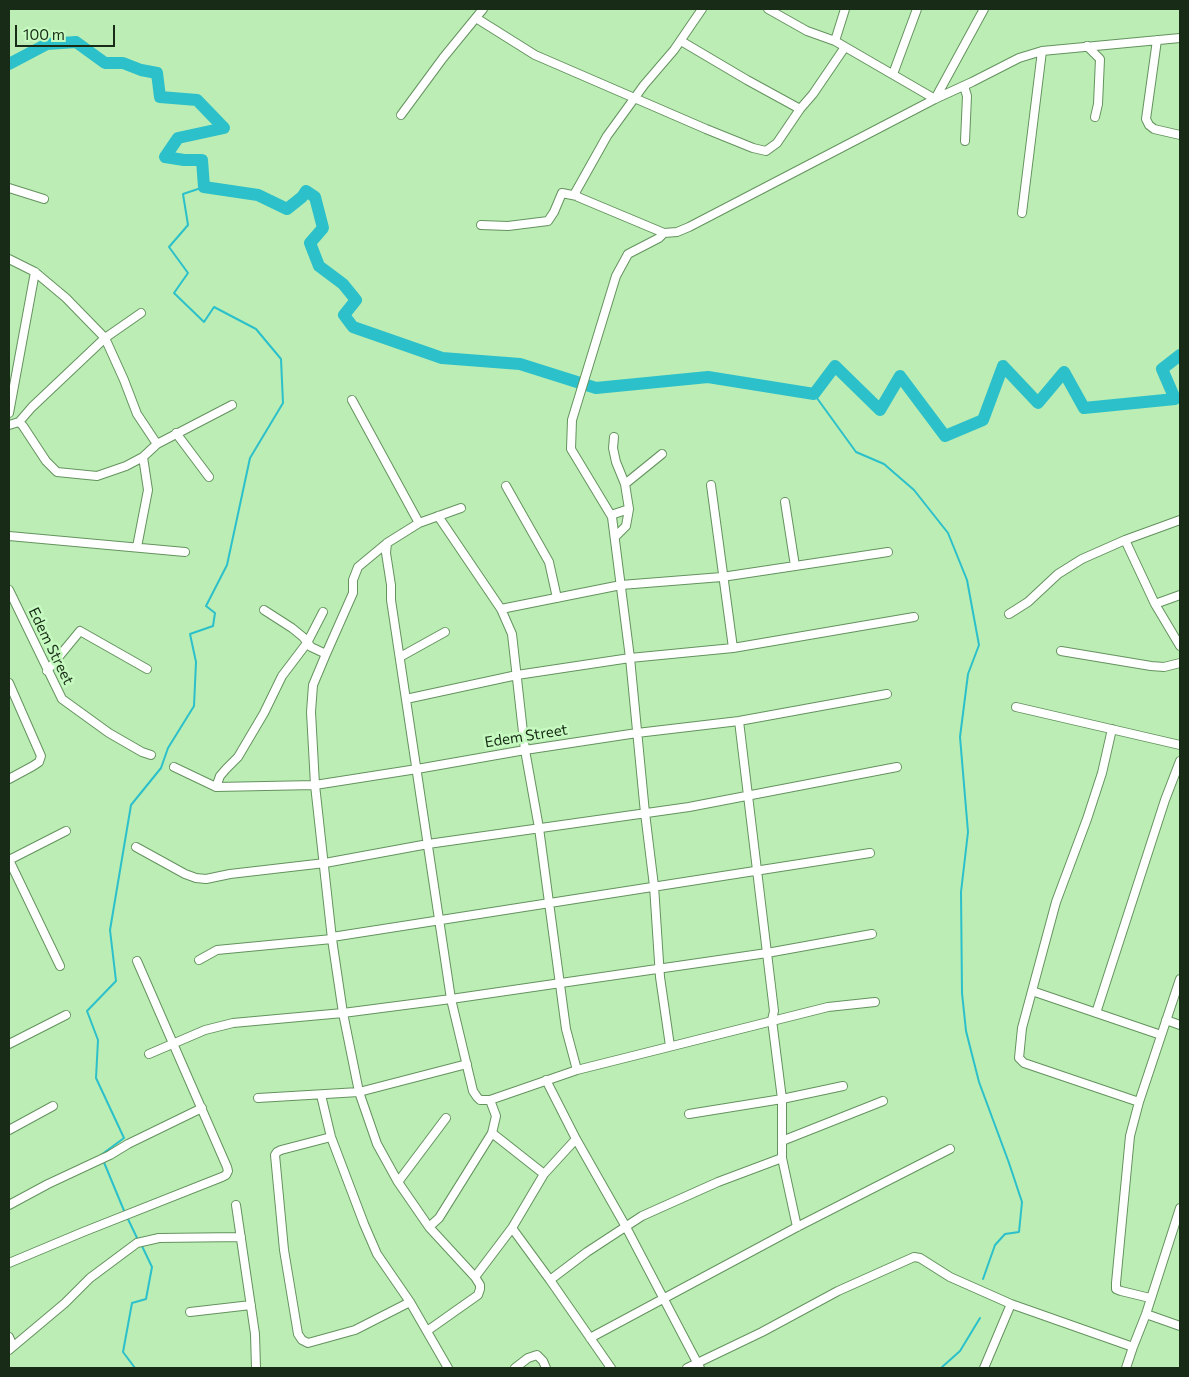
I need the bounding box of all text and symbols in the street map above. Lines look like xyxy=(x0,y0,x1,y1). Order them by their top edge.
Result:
scale bar xyxy=(18,15,118,47)
text: 100 m xyxy=(23,25,65,43)
street label: Edem Street xyxy=(25,604,77,688)
street label: Edem Street xyxy=(483,721,569,751)

